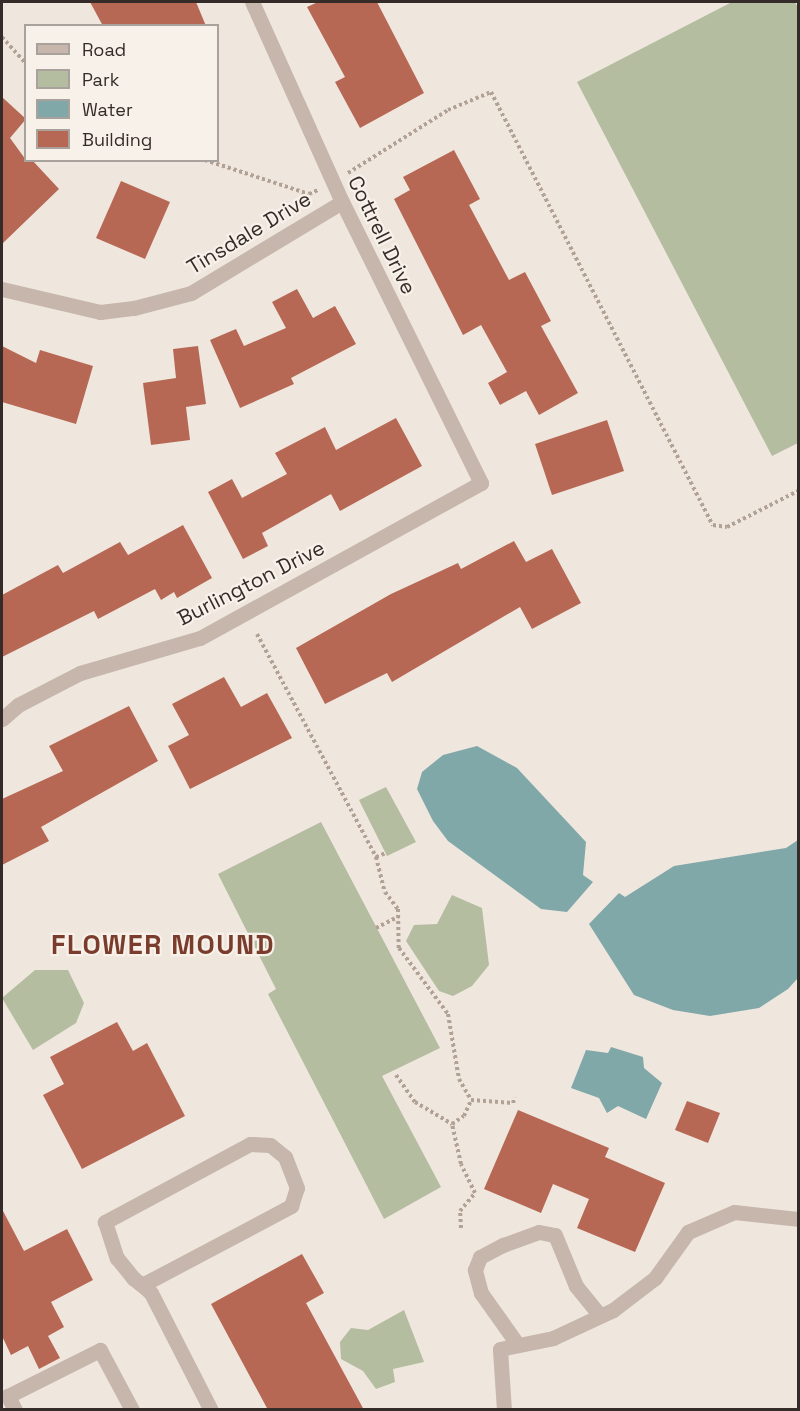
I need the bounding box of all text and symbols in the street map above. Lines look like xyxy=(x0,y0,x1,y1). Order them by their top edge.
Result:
legend xyxy=(24,24,219,162)
text: Road xyxy=(82,38,126,61)
text: Park xyxy=(82,68,119,91)
text: Water xyxy=(82,98,133,121)
text: Building xyxy=(82,128,152,151)
street label: Cottrell Drive xyxy=(342,172,422,298)
street label: Tinsdale Drive xyxy=(182,186,316,280)
street label: Burlington Drive xyxy=(173,535,329,631)
district label: FLOWER MOUND xyxy=(51,929,275,961)

